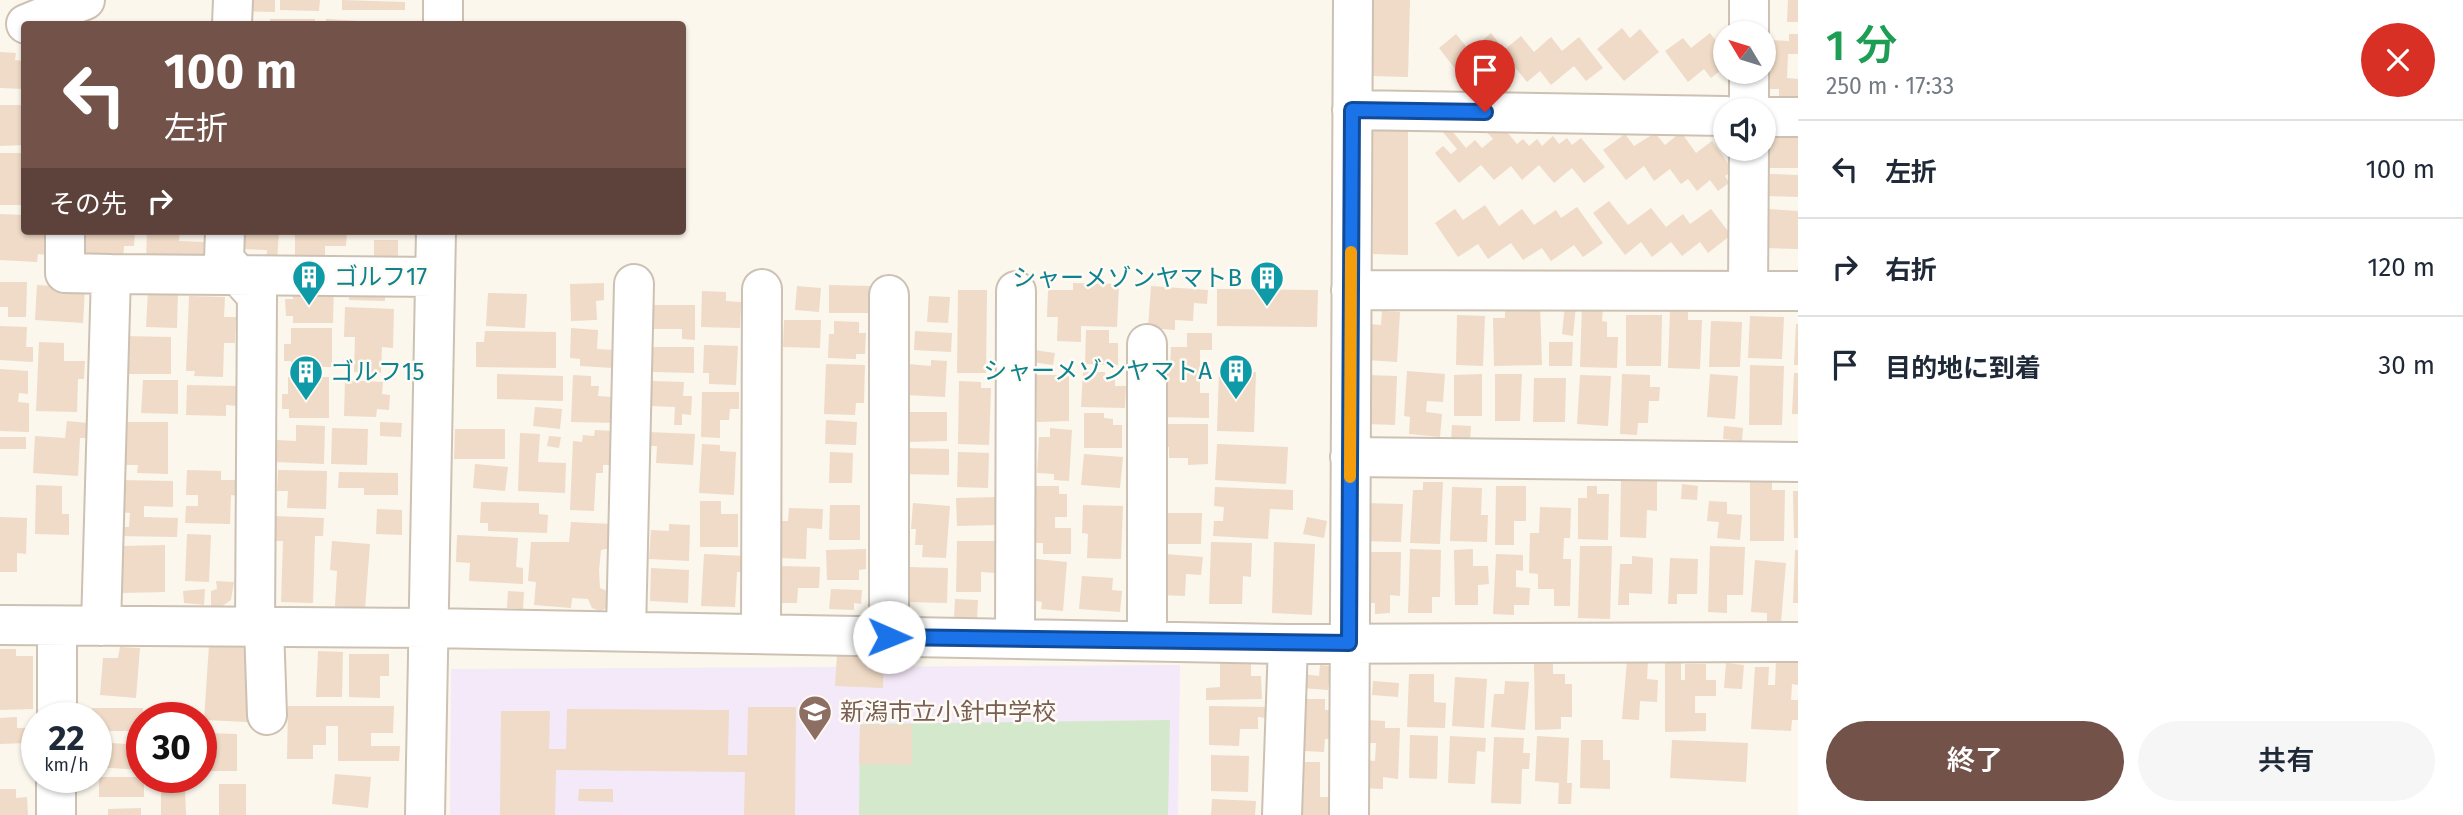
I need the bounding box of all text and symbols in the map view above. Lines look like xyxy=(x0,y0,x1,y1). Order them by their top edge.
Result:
north arrow xyxy=(1713,21,1776,84)
map controls xyxy=(1713,21,1776,161)
text: 1 分 xyxy=(1826,21,1897,71)
button: close xyxy=(2361,23,2435,97)
pin xyxy=(1455,40,1515,112)
text: 100 m xyxy=(164,42,297,101)
icon: left xyxy=(49,49,140,140)
icon: arrive xyxy=(1466,51,1504,89)
text: 250 m · 17:33 xyxy=(1826,72,1954,100)
button: sound xyxy=(1713,98,1776,161)
text: 左折 xyxy=(164,109,228,147)
icon: left xyxy=(1826,150,1864,188)
text: 100 m xyxy=(2366,154,2435,185)
text: 左折 xyxy=(1885,157,1937,188)
icon: right xyxy=(141,182,179,220)
text: その先 xyxy=(49,189,127,220)
icon: right xyxy=(1826,248,1864,286)
text: 120 m xyxy=(2367,252,2435,283)
text: 右折 xyxy=(1885,255,1937,286)
building icon: ゴルフ17 xyxy=(290,258,328,307)
building icon: シャーメゾンヤマトB xyxy=(1248,259,1286,308)
place label: ゴルフ17 xyxy=(334,263,427,291)
place label: シャーメゾンヤマトB xyxy=(1012,264,1242,292)
icon: arrive xyxy=(1826,346,1864,384)
text: 30 m xyxy=(2378,350,2435,381)
building icon: シャーメゾンヤマトA xyxy=(1217,352,1255,401)
building icon: ゴルフ15 xyxy=(287,353,325,402)
text: 目的地に到着 xyxy=(1885,353,2041,384)
place label: シャーメゾンヤマトA xyxy=(983,357,1212,385)
place label: ゴルフ15 xyxy=(330,358,424,386)
position arrow xyxy=(852,600,926,674)
school or university icon: 新潟市立小針中学校 xyxy=(796,693,834,742)
place label: 新潟市立小針中学校 xyxy=(840,698,1056,726)
speed limit sign: 30 xyxy=(126,702,217,793)
text: 22 xyxy=(48,717,85,759)
button: 終了 xyxy=(1826,721,2124,801)
button: 共有 xyxy=(2138,721,2435,801)
text: km/h xyxy=(44,754,89,776)

